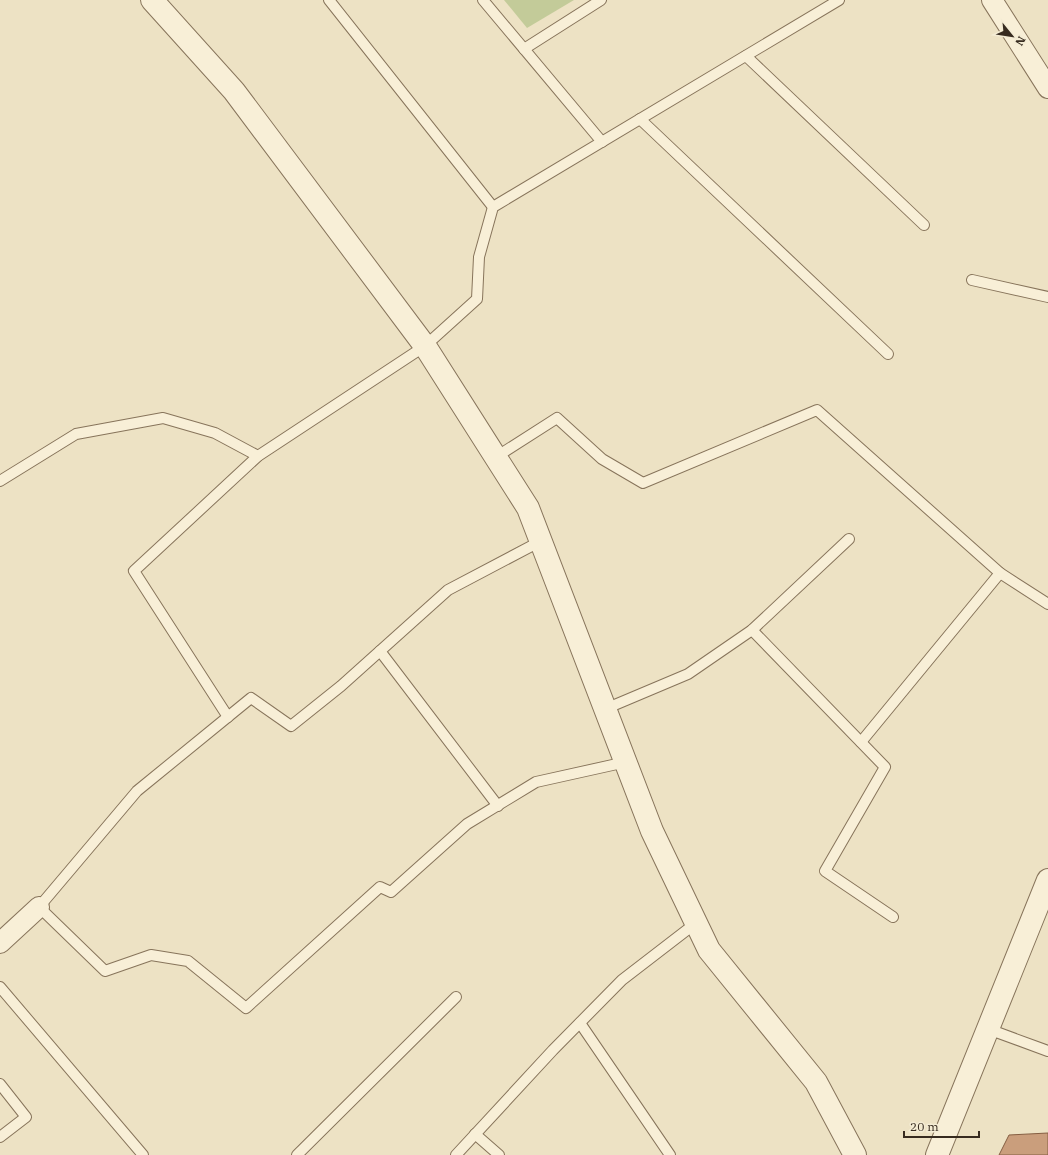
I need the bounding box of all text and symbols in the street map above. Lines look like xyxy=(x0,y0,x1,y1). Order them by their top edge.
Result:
north arrow xyxy=(992,16,1032,56)
text: N xyxy=(1012,34,1029,49)
scale bar xyxy=(904,1113,979,1139)
text: 20 m xyxy=(910,1119,939,1134)

